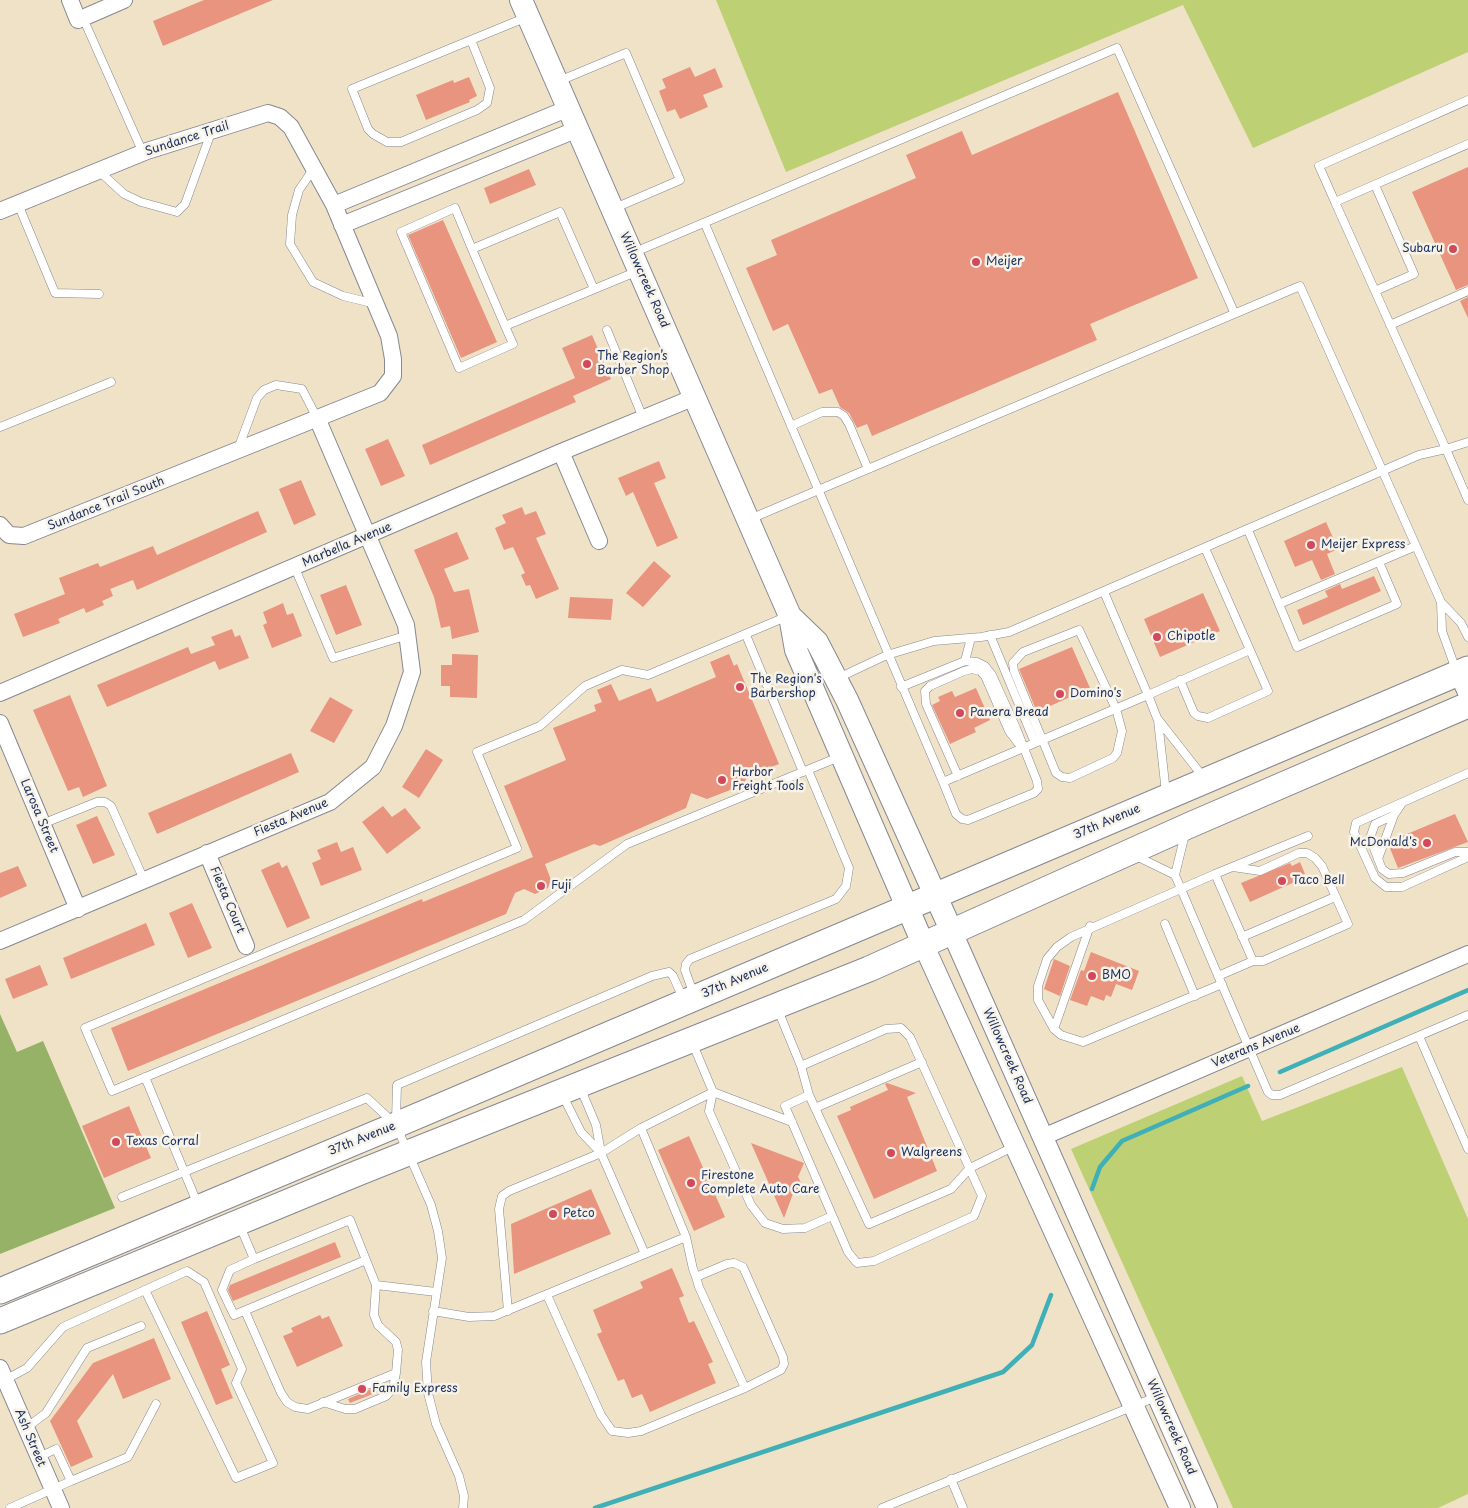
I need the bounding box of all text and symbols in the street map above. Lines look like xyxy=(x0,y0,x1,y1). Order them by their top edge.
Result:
street label: Sundance Trail xyxy=(143,119,231,159)
street label: Willowcreek Road xyxy=(616,230,672,330)
place label: Subaru xyxy=(1402,242,1443,256)
marker: Subaru xyxy=(1447,243,1459,255)
place label: Meijer xyxy=(986,255,1023,269)
marker: Meijer xyxy=(970,256,982,268)
place label: The Region’s Barber Shop xyxy=(597,350,669,378)
marker: The Region’s Barber Shop xyxy=(581,358,593,370)
street label: Sundance Trail South xyxy=(46,474,166,534)
street label: Marbella Avenue xyxy=(300,520,394,570)
place label: Meijer Express xyxy=(1321,538,1406,552)
marker: Meijer Express xyxy=(1305,539,1317,551)
place label: Chipotle xyxy=(1167,630,1216,644)
marker: Chipotle xyxy=(1151,631,1163,643)
place label: The Region's Barbershop xyxy=(750,673,822,701)
marker: The Region's Barbershop xyxy=(734,681,746,693)
place label: Domino's xyxy=(1070,687,1122,701)
marker: Domino's xyxy=(1054,688,1066,700)
place label: Panera Bread xyxy=(970,706,1049,720)
marker: Panera Bread xyxy=(954,707,966,719)
place label: Harbor Freight Tools xyxy=(732,766,804,794)
marker: Harbor Freight Tools xyxy=(716,774,728,786)
street label: Larosa Street xyxy=(17,777,61,855)
street label: Fiesta Avenue xyxy=(252,796,330,840)
street label: 37th Avenue xyxy=(1071,801,1143,843)
place label: McDonald's xyxy=(1350,836,1417,850)
marker: McDonald's xyxy=(1421,837,1433,849)
street label: Fiesta Court xyxy=(206,864,248,936)
place label: Taco Bell xyxy=(1292,874,1344,888)
marker: Taco Bell xyxy=(1276,875,1288,887)
place label: Fuji xyxy=(551,879,571,893)
marker: Fuji xyxy=(535,880,547,892)
street label: 37th Avenue xyxy=(699,960,771,1002)
place label: BMO xyxy=(1102,969,1131,983)
marker: BMO xyxy=(1086,970,1098,982)
street label: Willowcreek Road xyxy=(979,1006,1035,1106)
street label: Veterans Avenue xyxy=(1210,1021,1302,1071)
street label: 37th Avenue xyxy=(326,1119,398,1159)
place label: Texas Corral xyxy=(126,1135,199,1149)
marker: Texas Corral xyxy=(110,1136,122,1148)
place label: Walgreens xyxy=(901,1146,962,1160)
marker: Walgreens xyxy=(885,1147,897,1159)
place label: Firestone Complete Auto Care xyxy=(701,1169,819,1197)
marker: Firestone Complete Auto Care xyxy=(685,1177,697,1189)
place label: Petco xyxy=(563,1207,595,1221)
marker: Petco xyxy=(547,1208,559,1220)
street label: Willowcreek Road xyxy=(1143,1377,1199,1477)
place label: Family Express xyxy=(372,1382,458,1396)
marker: Family Express xyxy=(356,1383,368,1395)
street label: Ash Street xyxy=(11,1407,49,1469)

